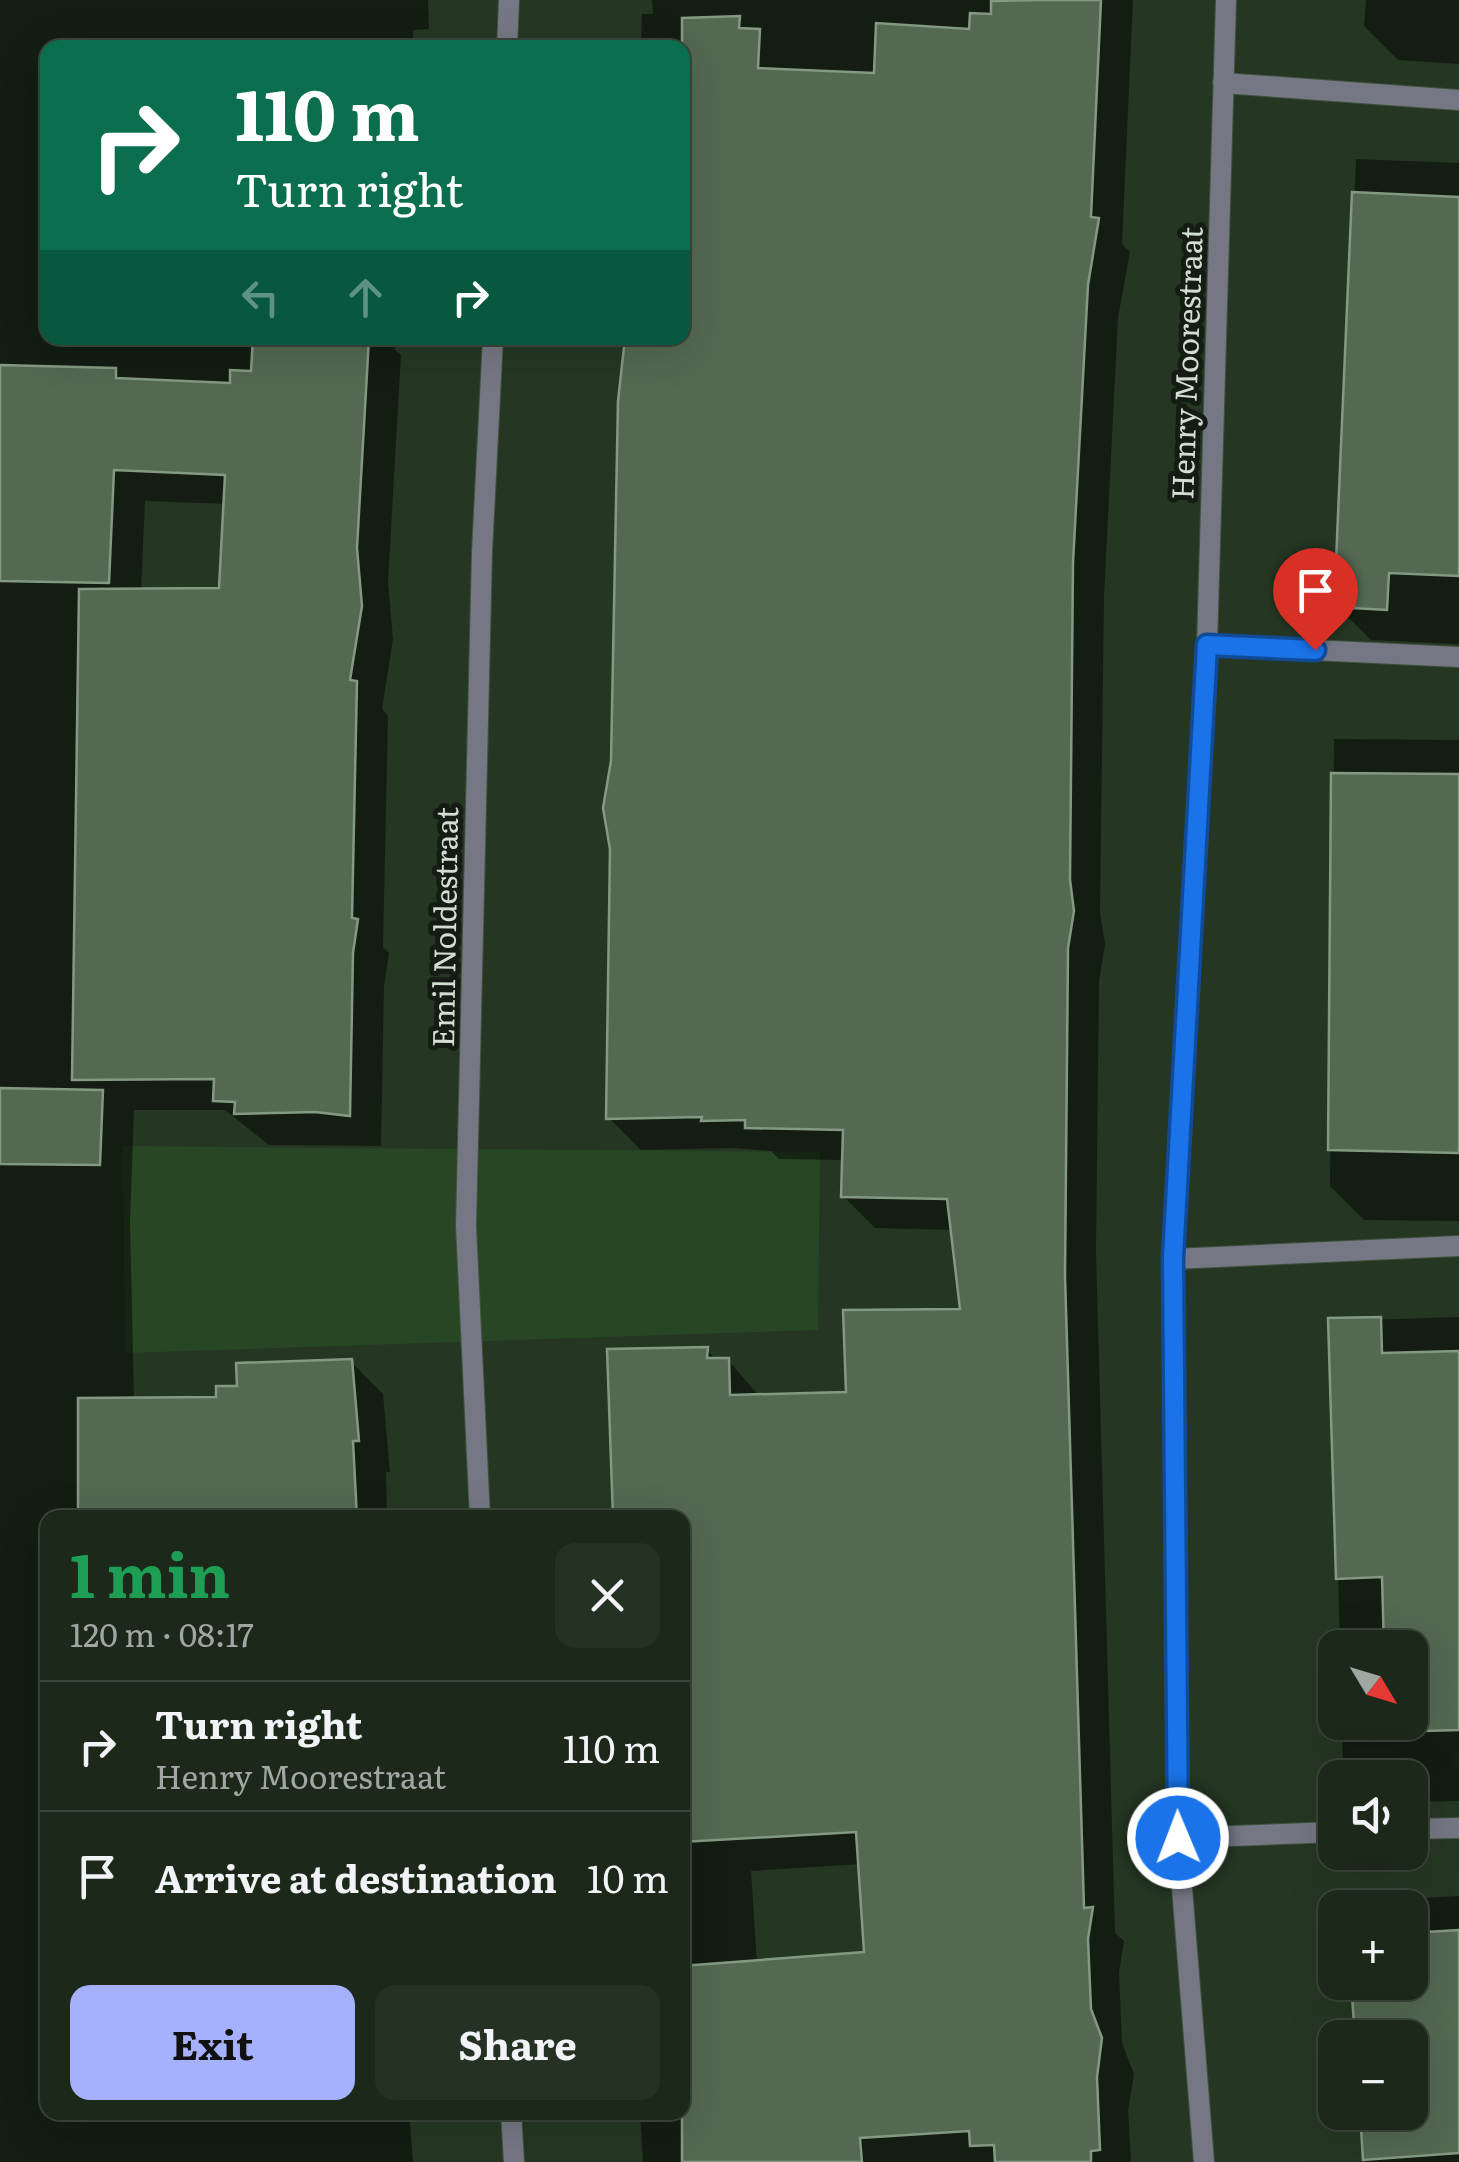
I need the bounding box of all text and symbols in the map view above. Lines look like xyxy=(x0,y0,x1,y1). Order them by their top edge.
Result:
text: 110 m xyxy=(235,59,420,163)
icon: right xyxy=(70,80,200,210)
text: Turn right xyxy=(235,154,463,221)
street label: Henry Moorestraat xyxy=(1158,226,1212,500)
icon: left xyxy=(233,270,288,325)
icon: ahead xyxy=(338,270,393,325)
icon: right xyxy=(443,270,498,325)
pin xyxy=(1273,548,1358,651)
icon: arrive xyxy=(1288,563,1343,618)
street label: Emil Noldestraat xyxy=(419,806,467,1048)
text: 1 min xyxy=(70,1527,230,1616)
button: close xyxy=(555,1543,660,1648)
text: 120 m · 08:17 xyxy=(70,1609,254,1657)
north arrow xyxy=(1318,1630,1428,1740)
map controls xyxy=(1318,1630,1428,2130)
text: Turn right xyxy=(155,1694,362,1751)
text: 110 m xyxy=(563,1718,660,1775)
icon: right xyxy=(70,1719,125,1774)
text: Henry Moorestraat xyxy=(155,1751,446,1799)
button: sound xyxy=(1318,1760,1428,1870)
position arrow xyxy=(1126,1786,1230,1890)
text: Arrive at destination xyxy=(155,1848,557,1905)
text: 10 m xyxy=(587,1848,669,1905)
icon: arrive xyxy=(70,1849,125,1904)
button: + xyxy=(1318,1890,1428,2000)
button: Exit xyxy=(70,1985,355,2100)
button: Share xyxy=(375,1985,660,2100)
button: − xyxy=(1318,2020,1428,2130)

